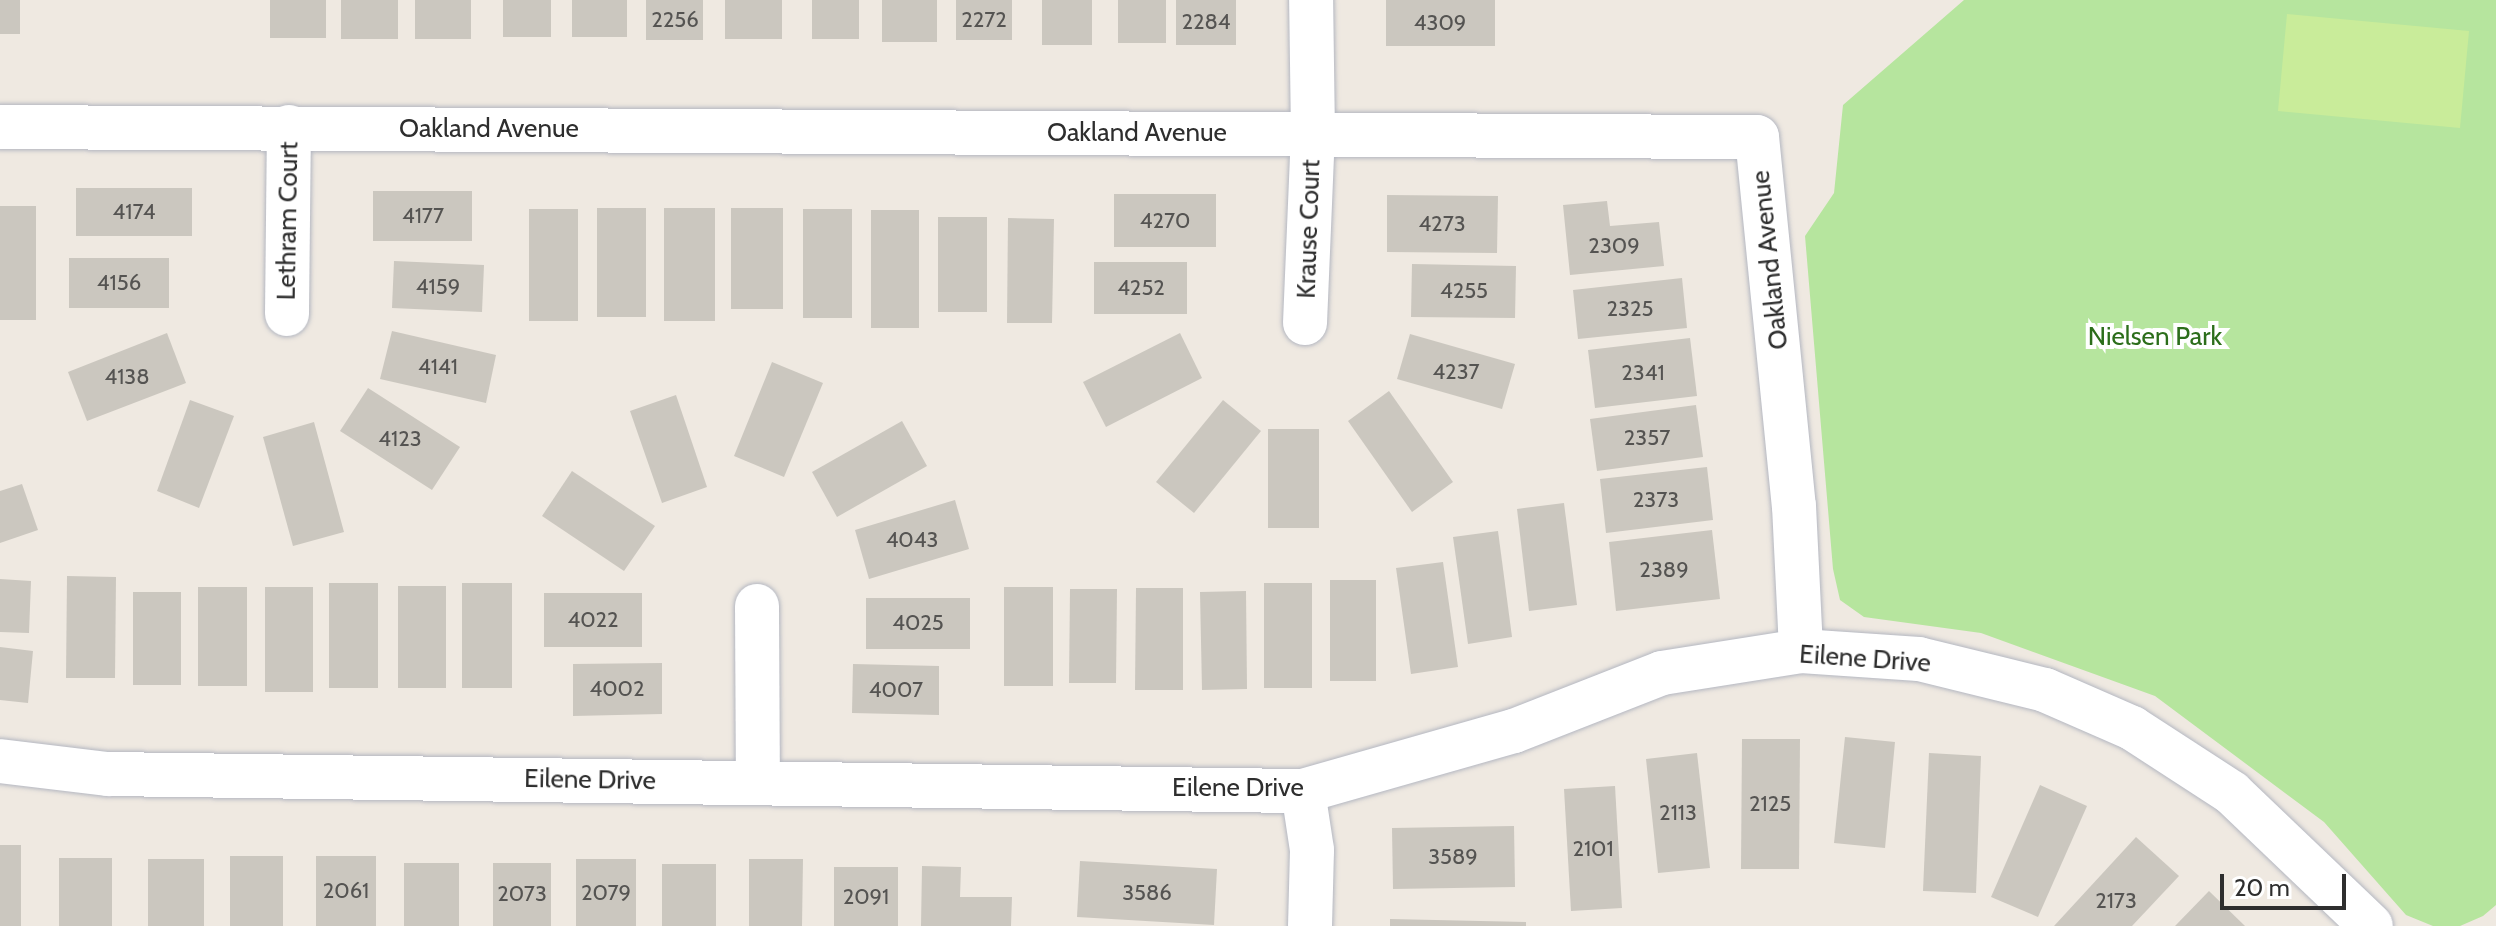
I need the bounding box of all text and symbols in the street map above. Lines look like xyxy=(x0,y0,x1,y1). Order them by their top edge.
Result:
house number: 2256 xyxy=(651,7,699,33)
house number: 2272 xyxy=(961,7,1007,33)
house number: 2284 xyxy=(1181,9,1231,35)
house number: 4309 xyxy=(1414,10,1466,36)
street label: Oakland Avenue xyxy=(399,113,579,145)
street label: Oakland Avenue xyxy=(1047,117,1227,149)
street label: Lethram Court xyxy=(271,141,305,301)
street label: Krause Court xyxy=(1291,159,1327,299)
street label: Oakland Avenue xyxy=(1745,169,1795,351)
house number: 4174 xyxy=(113,199,155,225)
house number: 4177 xyxy=(402,203,444,229)
house number: 4270 xyxy=(1140,208,1190,234)
house number: 4273 xyxy=(1418,211,1466,237)
house number: 2309 xyxy=(1588,233,1640,259)
house number: 4156 xyxy=(97,270,141,296)
house number: 4159 xyxy=(416,274,460,300)
house number: 4252 xyxy=(1117,275,1165,301)
house number: 4255 xyxy=(1440,278,1488,304)
house number: 2325 xyxy=(1607,296,1653,322)
park label: Nielsen Park xyxy=(2088,321,2222,353)
house number: 4141 xyxy=(418,354,458,380)
house number: 4237 xyxy=(1432,359,1480,385)
house number: 2341 xyxy=(1621,360,1665,386)
house number: 4138 xyxy=(104,364,150,390)
house number: 2357 xyxy=(1624,425,1670,451)
house number: 4123 xyxy=(378,426,422,452)
house number: 2373 xyxy=(1633,487,1679,513)
house number: 4043 xyxy=(886,527,938,553)
house number: 2389 xyxy=(1639,557,1689,583)
house number: 4022 xyxy=(567,607,619,633)
house number: 4025 xyxy=(892,610,944,636)
street label: Eilene Drive xyxy=(1798,639,1932,679)
house number: 4002 xyxy=(590,676,644,702)
house number: 4007 xyxy=(869,677,923,703)
street label: Eilene Drive xyxy=(524,763,656,797)
street label: Eilene Drive xyxy=(1172,772,1304,804)
house number: 2125 xyxy=(1749,791,1791,817)
house number: 2113 xyxy=(1659,800,1697,826)
house number: 2101 xyxy=(1572,836,1614,862)
house number: 3589 xyxy=(1428,844,1478,870)
scale bar xyxy=(2224,858,2350,908)
text: 20 m xyxy=(2234,873,2290,902)
house number: 2061 xyxy=(323,878,369,904)
house number: 2079 xyxy=(581,880,631,906)
house number: 3586 xyxy=(1122,880,1172,906)
house number: 2073 xyxy=(497,881,547,907)
house number: 2091 xyxy=(843,884,889,910)
house number: 2173 xyxy=(2095,888,2137,914)

